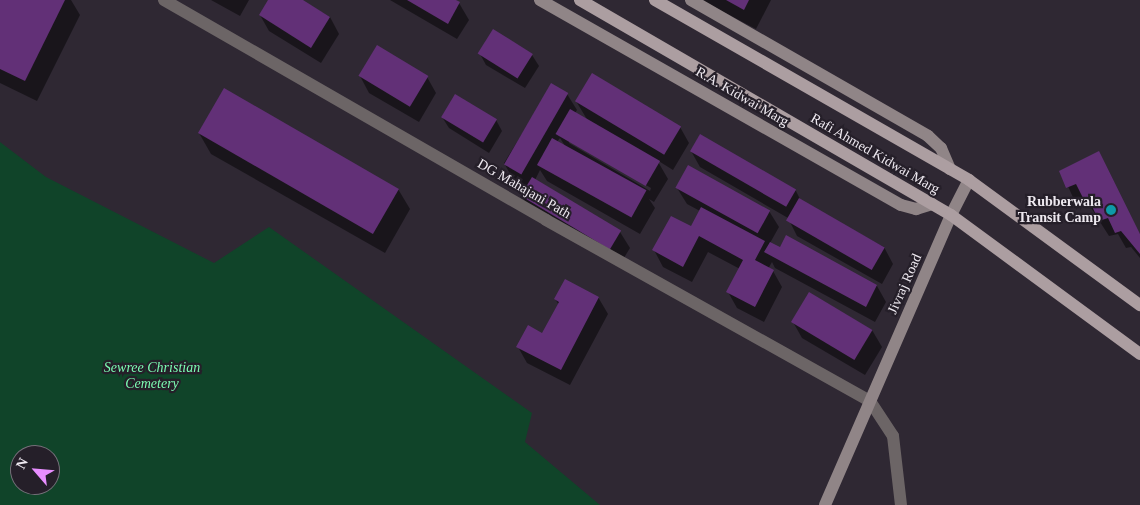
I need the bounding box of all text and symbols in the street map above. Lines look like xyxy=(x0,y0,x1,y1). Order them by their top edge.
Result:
street label: R.A. Kidwai Marg xyxy=(692,64,792,130)
street label: Rafi Ahmed Kidwai Marg xyxy=(807,110,943,198)
street label: DG Mahajani Path xyxy=(474,155,574,223)
place label: Rubberwala Transit Camp xyxy=(1018,194,1101,226)
marker: Rubberwala Transit Camp xyxy=(1105,204,1117,216)
street label: Jivraj Road xyxy=(884,251,926,317)
park label: Sewree Christian Cemetery xyxy=(104,360,200,392)
north arrow xyxy=(10,445,60,495)
text: N xyxy=(13,456,31,471)

